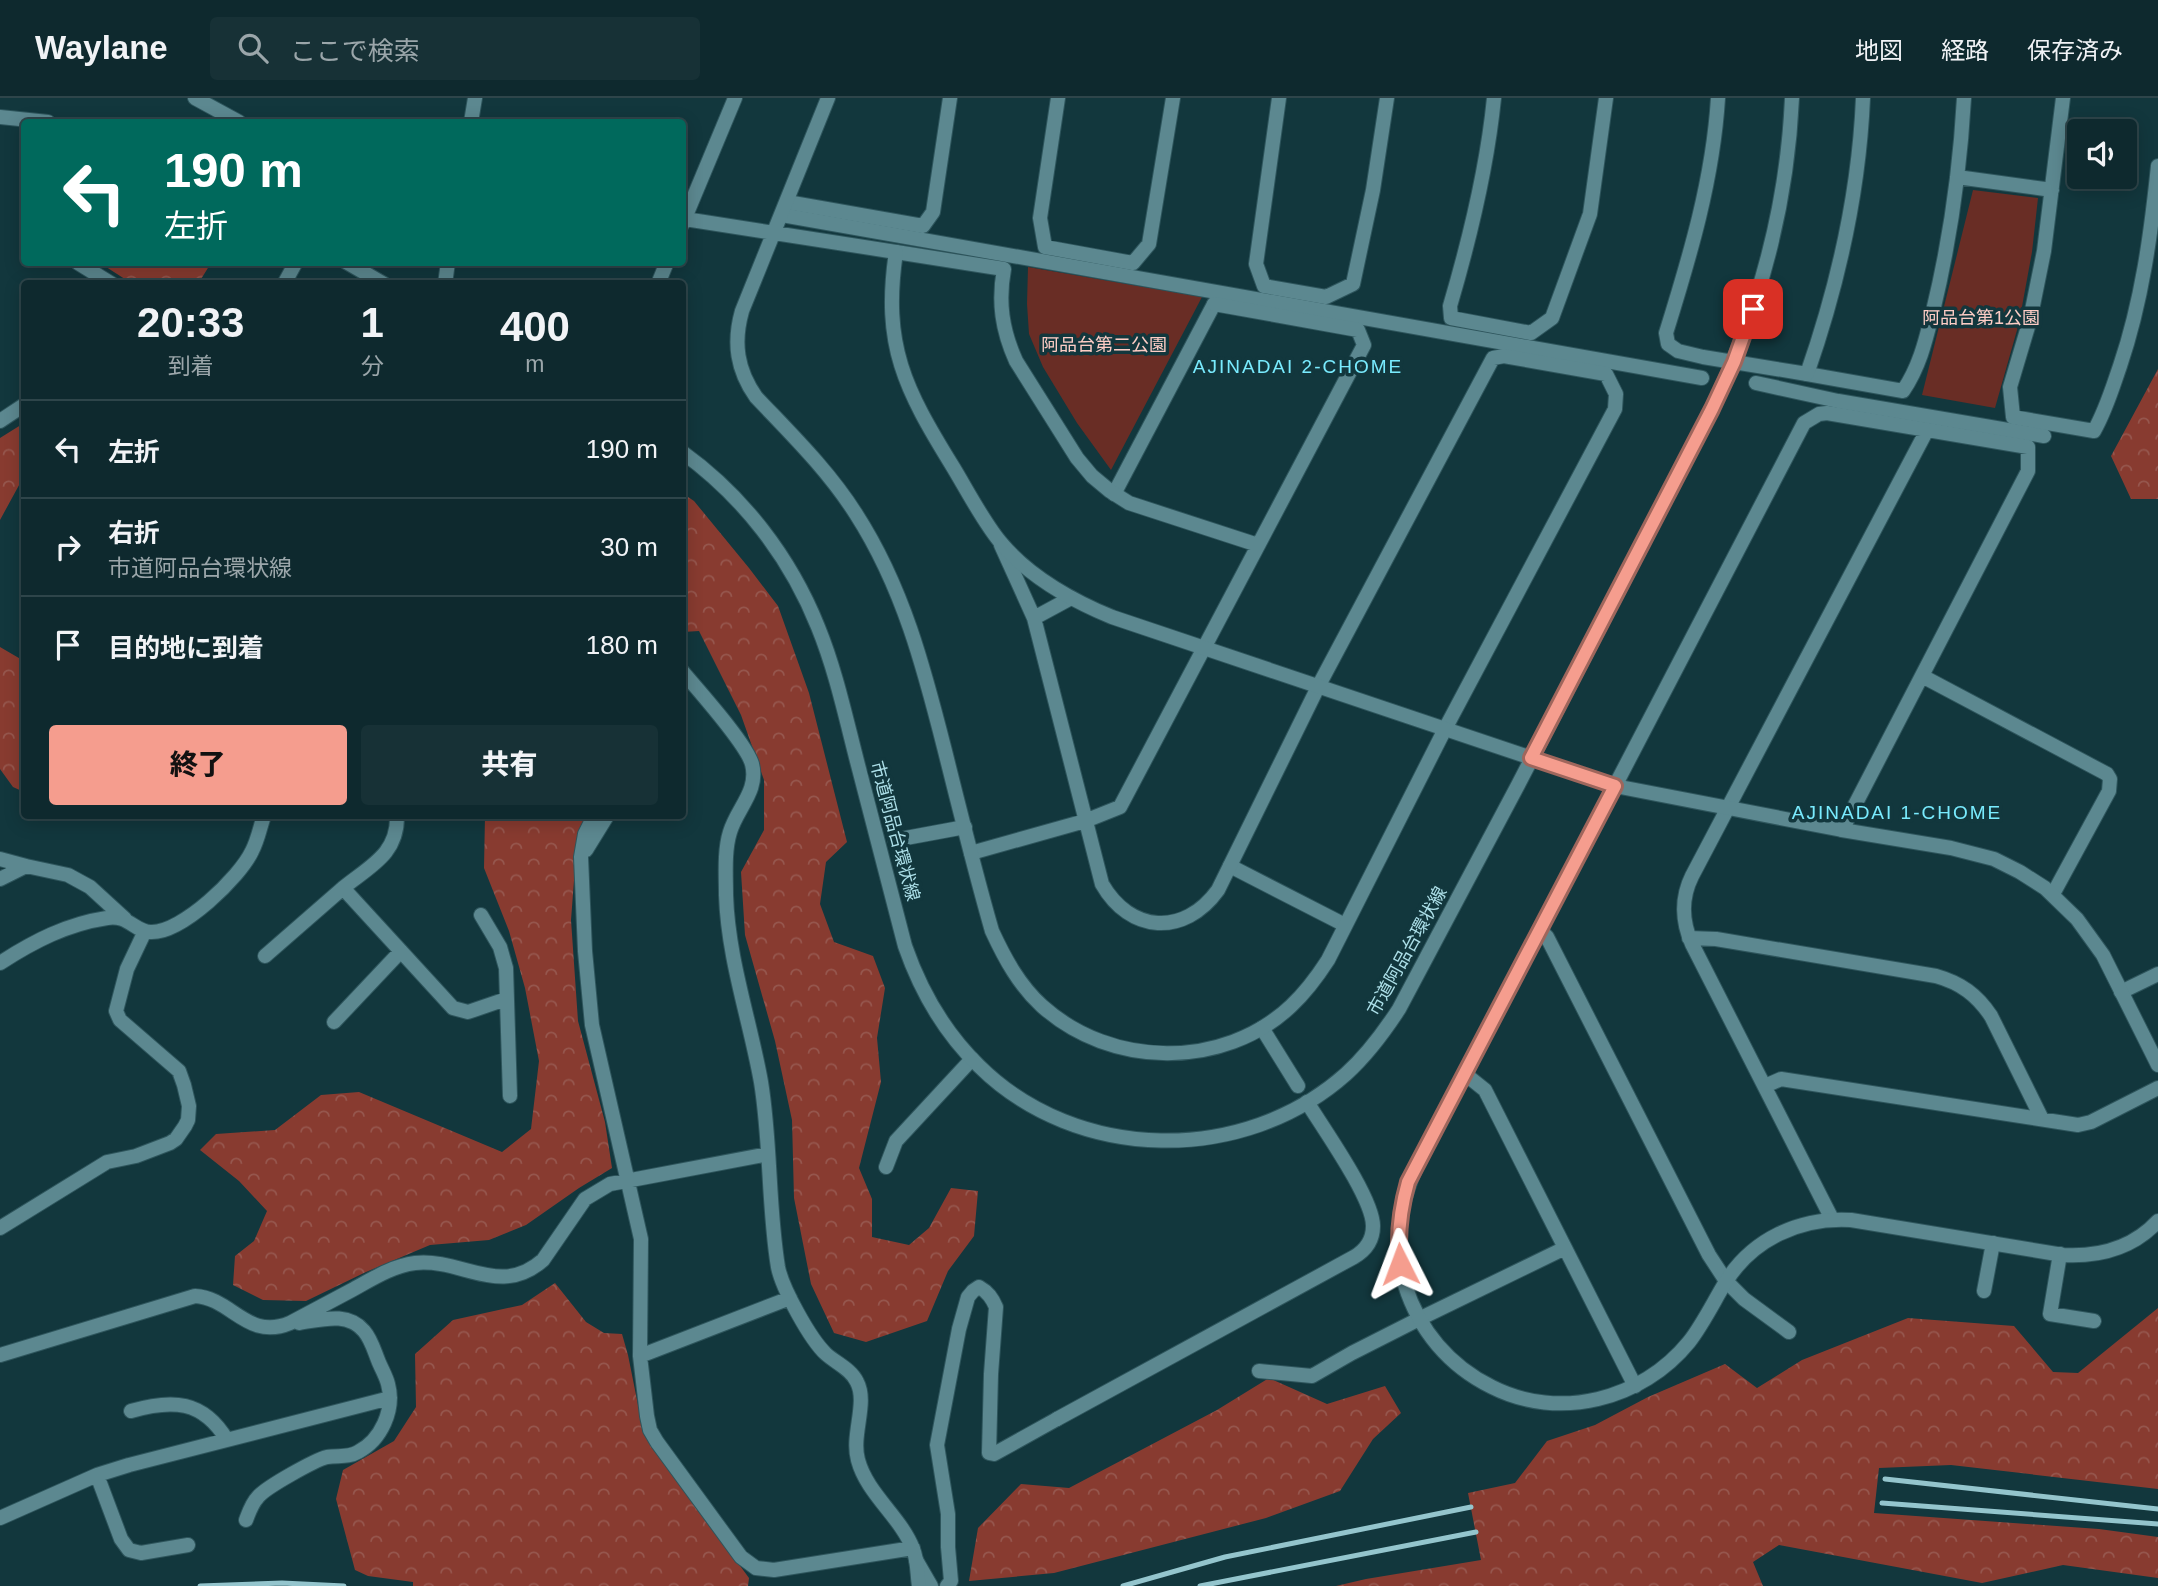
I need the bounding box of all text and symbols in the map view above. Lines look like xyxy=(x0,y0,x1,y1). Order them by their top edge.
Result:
search box xyxy=(210,17,700,80)
text: Waylane xyxy=(35,29,168,66)
icon: search xyxy=(234,29,272,67)
text: ここで検索 xyxy=(290,36,420,66)
text: 地図 xyxy=(1855,37,1903,64)
text: 経路 xyxy=(1941,37,1989,64)
text: 保存済み xyxy=(2027,37,2123,64)
map controls xyxy=(2067,119,2137,189)
button: sound xyxy=(2067,119,2137,189)
text: 190 m xyxy=(164,143,303,197)
icon: left xyxy=(49,147,140,238)
text: 左折 xyxy=(164,208,228,244)
pin xyxy=(1723,279,1783,339)
icon: arrive xyxy=(1734,290,1772,328)
text: 20:33 xyxy=(137,299,244,346)
text: 1 xyxy=(360,299,384,346)
text: 400 xyxy=(500,303,570,350)
park label: 阿品台第1公園 xyxy=(1922,308,2040,328)
park label: 阿品台第二公園 xyxy=(1041,335,1167,355)
text: m xyxy=(525,351,545,377)
text: 到着 xyxy=(168,353,214,379)
text: 分 xyxy=(361,353,384,379)
district label: AJINADAI 2-CHOME xyxy=(1193,356,1403,377)
icon: left xyxy=(49,430,87,468)
text: 190 m xyxy=(586,434,658,464)
text: 左折 xyxy=(108,437,160,467)
text: 右折 xyxy=(108,518,160,548)
icon: right xyxy=(49,528,87,566)
text: 30 m xyxy=(600,532,658,562)
text: 市道阿品台環状線 xyxy=(108,555,292,581)
icon: arrive xyxy=(49,626,87,664)
text: 180 m xyxy=(586,630,658,660)
text: 目的地に到着 xyxy=(108,633,264,663)
button: 終了 xyxy=(49,725,347,805)
button: 共有 xyxy=(361,725,658,805)
street label: 市道阿品台環状線 xyxy=(867,759,923,903)
district label: AJINADAI 1-CHOME xyxy=(1792,802,2002,823)
street label: 市道阿品台環状線 xyxy=(1363,883,1451,1019)
position arrow xyxy=(1363,1227,1437,1301)

